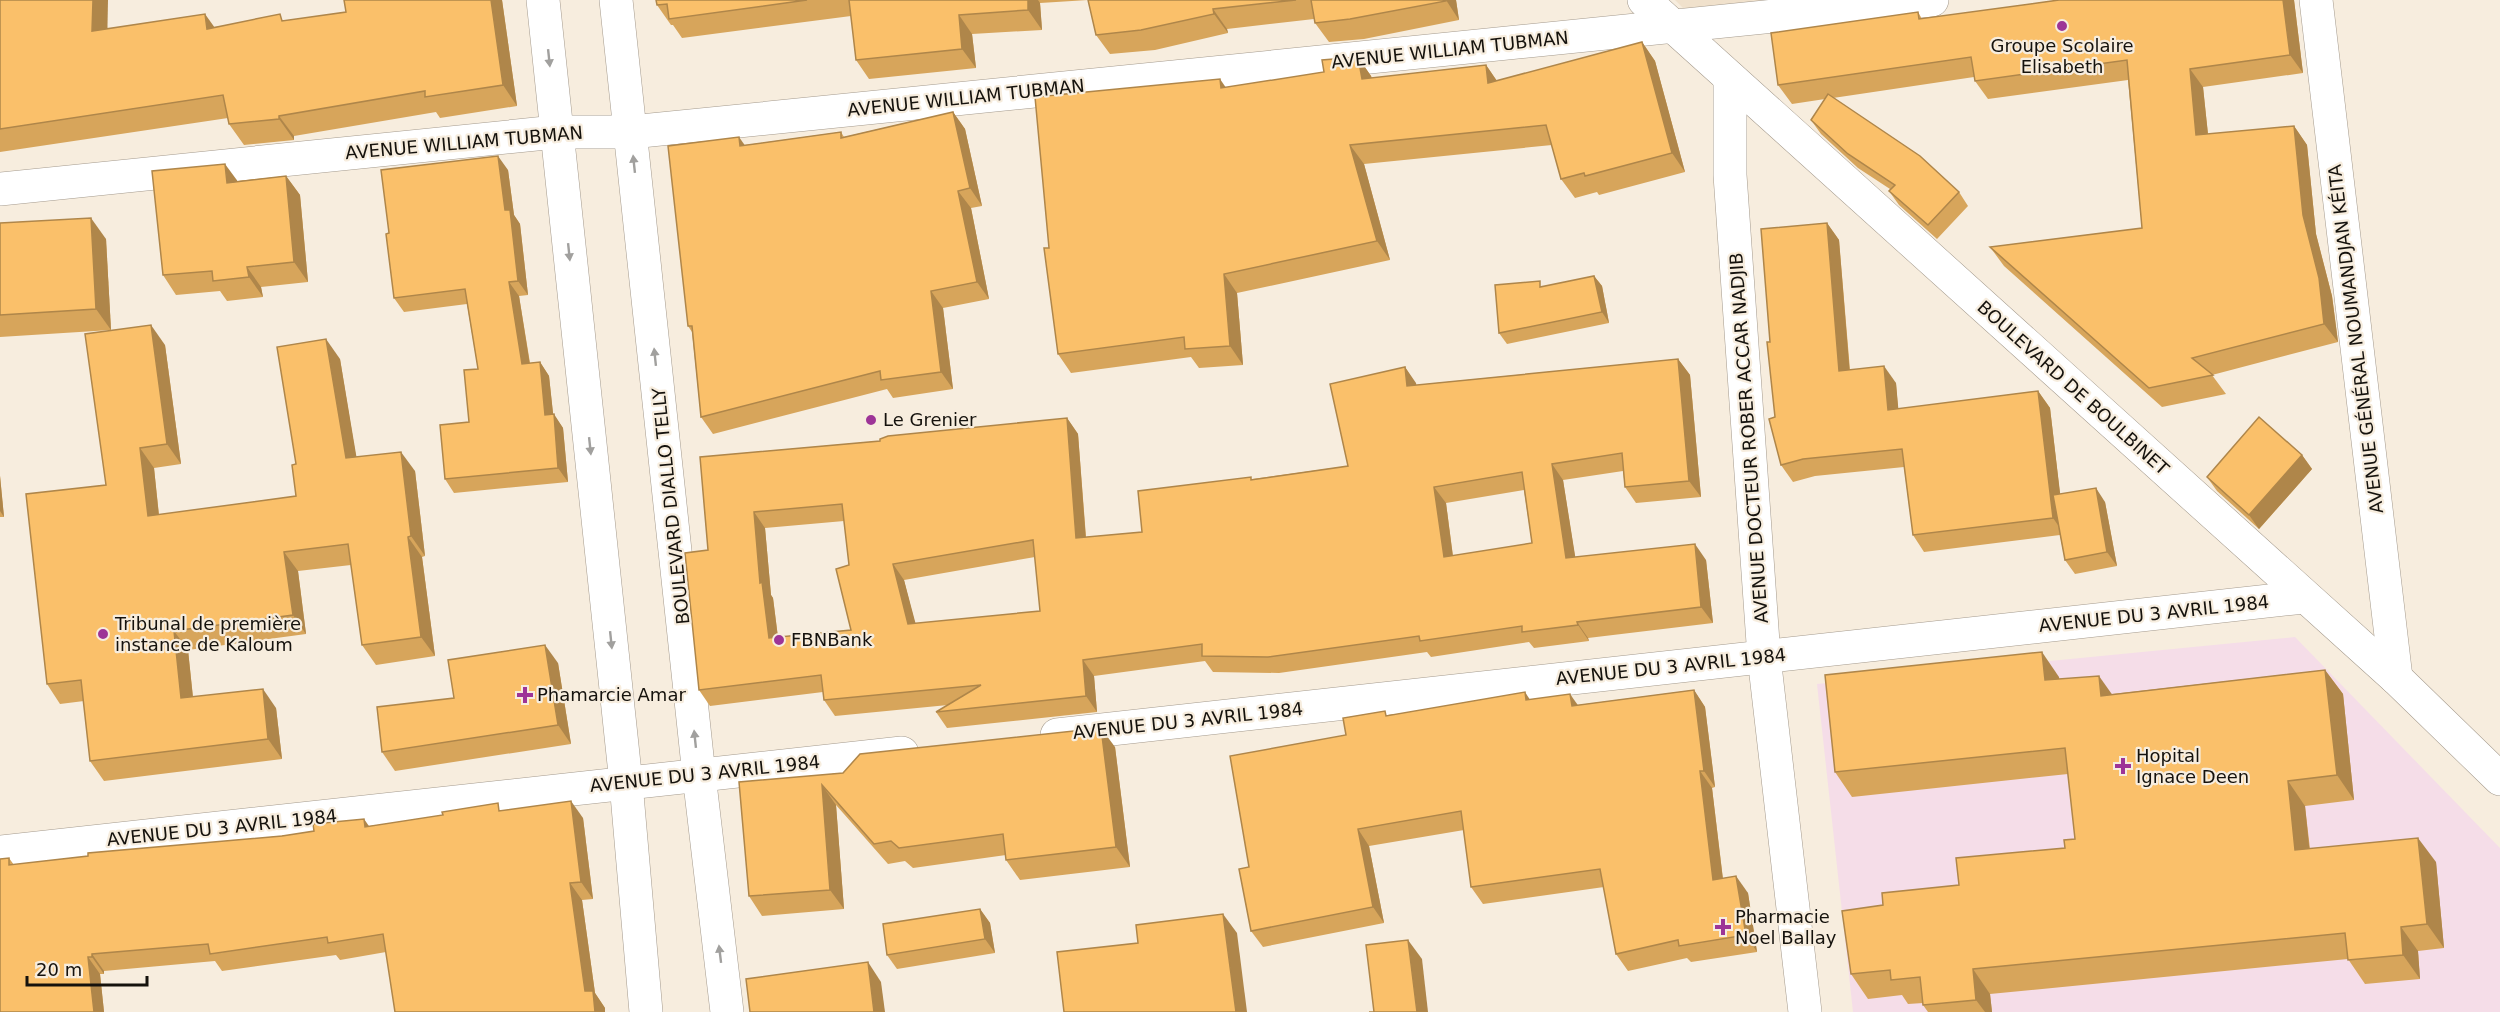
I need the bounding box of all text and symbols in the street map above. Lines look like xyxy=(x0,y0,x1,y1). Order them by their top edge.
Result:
marker: Groupe Scolaire Elisabeth xyxy=(2055,19,2069,33)
street label: AVENUE WILLIAM TUBMAN xyxy=(1330,27,1570,72)
place label: Groupe Scolaire Elisabeth xyxy=(1990,35,2134,77)
one-way arrow xyxy=(544,49,554,68)
street label: AVENUE WILLIAM TUBMAN xyxy=(846,75,1086,120)
street label: AVENUE WILLIAM TUBMAN xyxy=(344,122,584,163)
one-way arrow xyxy=(629,154,639,173)
street label: AVENUE GÉNÉRAL NOUMANDJAN KÉITA xyxy=(2324,163,2387,515)
one-way arrow xyxy=(564,243,574,262)
street label: AVENUE DOCTEUR ROBER ACCAR NADJIB xyxy=(1725,252,1772,624)
street label: BOULEVARD DE BOULBINET xyxy=(1973,296,2174,480)
one-way arrow xyxy=(650,348,660,367)
street label: BOULEVARD DIALLO TELLY xyxy=(648,386,693,626)
place label: Le Grenier xyxy=(883,409,977,430)
marker: Le Grenier xyxy=(864,413,878,427)
one-way arrow xyxy=(585,437,595,456)
street label: AVENUE DU 3 AVRIL 1984 xyxy=(2038,591,2270,636)
place label: Tribunal de première instance de Kaloum xyxy=(114,613,301,655)
marker: Tribunal de première instance de Kaloum xyxy=(96,627,110,641)
place label: FBNBank xyxy=(791,629,873,650)
one-way arrow xyxy=(606,630,616,649)
marker: FBNBank xyxy=(772,633,786,647)
street label: AVENUE DU 3 AVRIL 1984 xyxy=(1555,644,1787,689)
place label: Phamarcie Amar xyxy=(537,684,686,705)
marker: Phamarcie Amar xyxy=(518,688,532,702)
street label: AVENUE DU 3 AVRIL 1984 xyxy=(1072,698,1304,743)
one-way arrow xyxy=(691,730,700,749)
place label: Hopital Ignace Deen xyxy=(2136,745,2249,787)
street label: AVENUE DU 3 AVRIL 1984 xyxy=(589,751,821,796)
marker: Hopital Ignace Deen xyxy=(2114,757,2132,775)
street label: AVENUE DU 3 AVRIL 1984 xyxy=(106,805,338,850)
place label: Pharmacie Noel Ballay xyxy=(1735,906,1837,948)
marker: Pharmacie Noel Ballay xyxy=(1716,920,1730,934)
one-way arrow xyxy=(715,944,725,963)
scale bar xyxy=(27,949,147,987)
text: 20 m xyxy=(36,959,82,980)

